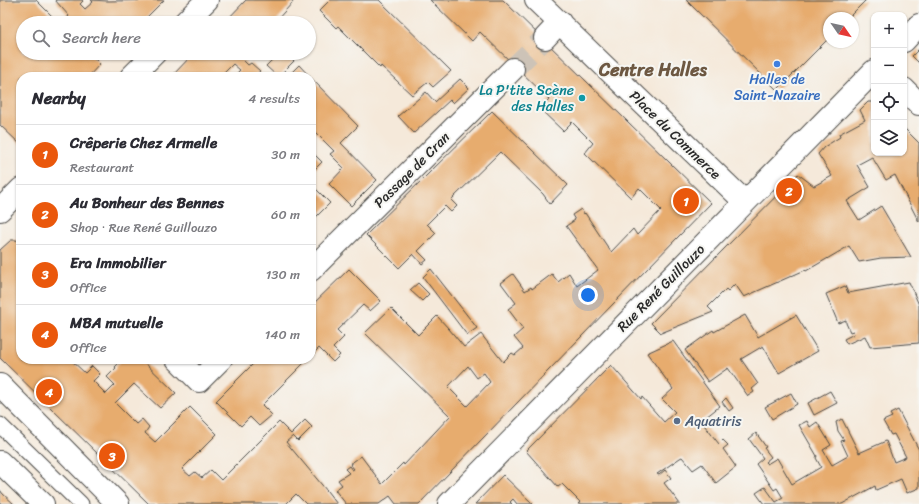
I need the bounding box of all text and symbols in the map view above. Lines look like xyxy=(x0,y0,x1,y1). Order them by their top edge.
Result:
north arrow xyxy=(823,12,859,48)
map controls xyxy=(871,12,907,156)
button: + xyxy=(871,12,907,48)
search box xyxy=(16,16,316,60)
text: Search here xyxy=(62,25,141,51)
icon: search xyxy=(30,27,52,49)
button: − xyxy=(871,48,907,84)
district label: Centre Halles xyxy=(598,54,708,86)
marker: Halles de Saint-Nazaire xyxy=(772,59,782,69)
place label: Halles de Saint-Nazaire xyxy=(734,67,821,108)
place label: La P'tite Scène des Halles xyxy=(479,78,575,119)
text: Nearby xyxy=(32,83,86,113)
street label: Place du Commerce xyxy=(623,84,727,186)
button: locate xyxy=(871,84,907,120)
text: 4 results xyxy=(248,87,300,110)
marker: La P'tite Scène des Halles xyxy=(577,93,587,103)
button: layers xyxy=(871,120,907,156)
street label: Passage de Cran xyxy=(368,125,457,214)
text: Crêperie Chez Armelle xyxy=(70,130,217,156)
text: 1 xyxy=(42,143,48,166)
text: 30 m xyxy=(271,143,300,166)
text: Restaurant xyxy=(70,156,134,179)
pin: 2 xyxy=(776,176,802,206)
pin: 1 xyxy=(673,186,699,216)
text: Au Bonheur des Bennes xyxy=(70,190,224,216)
text: 2 xyxy=(41,203,49,226)
text: 60 m xyxy=(271,203,300,226)
text: Shop · Rue René Guillouzo xyxy=(70,216,217,239)
street label: Rue René Guillouzo xyxy=(611,238,711,338)
text: Era Immobilier xyxy=(70,250,166,276)
text: 3 xyxy=(41,263,49,286)
text: 130 m xyxy=(266,263,300,286)
text: Office xyxy=(70,276,107,299)
your location xyxy=(578,285,598,305)
text: MBA mutuelle xyxy=(70,310,163,336)
text: 4 xyxy=(41,323,49,346)
text: 140 m xyxy=(265,323,300,346)
text: Office xyxy=(70,336,107,359)
pin: 4 xyxy=(36,377,62,407)
place label: Aquatiris xyxy=(684,409,742,434)
marker: Aquatiris xyxy=(672,416,682,426)
pin: 3 xyxy=(99,441,125,471)

